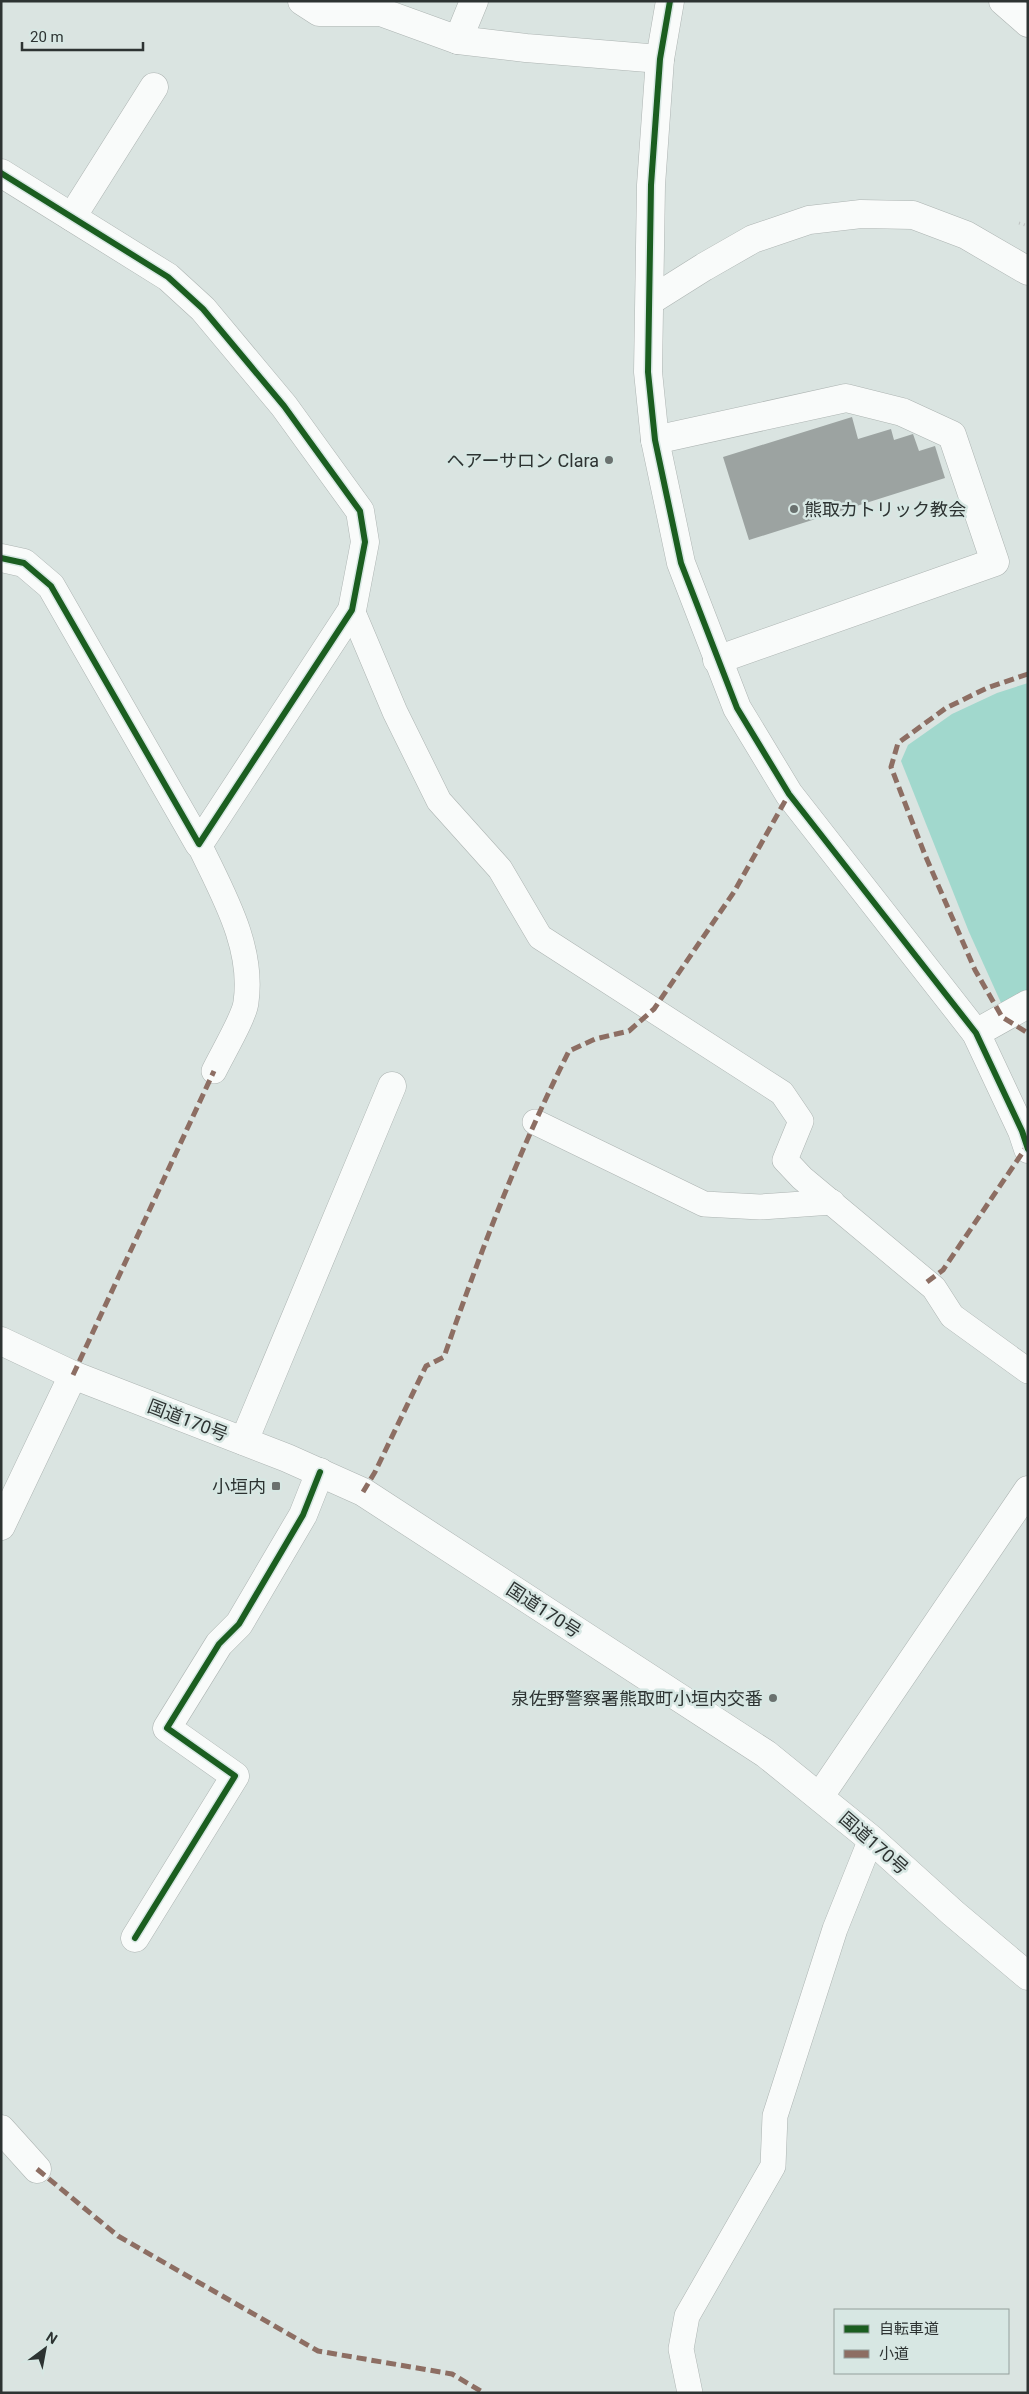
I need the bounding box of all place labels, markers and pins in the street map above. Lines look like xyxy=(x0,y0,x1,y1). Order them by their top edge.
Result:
place label: ヘアーサロン Clara xyxy=(447,450,599,471)
marker: ヘアーサロン Clara xyxy=(603,454,615,466)
place label: 熊取カトリック教会 xyxy=(804,499,966,520)
marker: 熊取カトリック教会 xyxy=(788,503,800,515)
place label: 小垣内 xyxy=(212,1476,266,1497)
marker: 小垣内 xyxy=(270,1480,282,1492)
place label: 泉佐野警察署熊取町小垣内交番 xyxy=(511,1688,763,1709)
marker: 泉佐野警察署熊取町小垣内交番 xyxy=(767,1692,779,1704)

